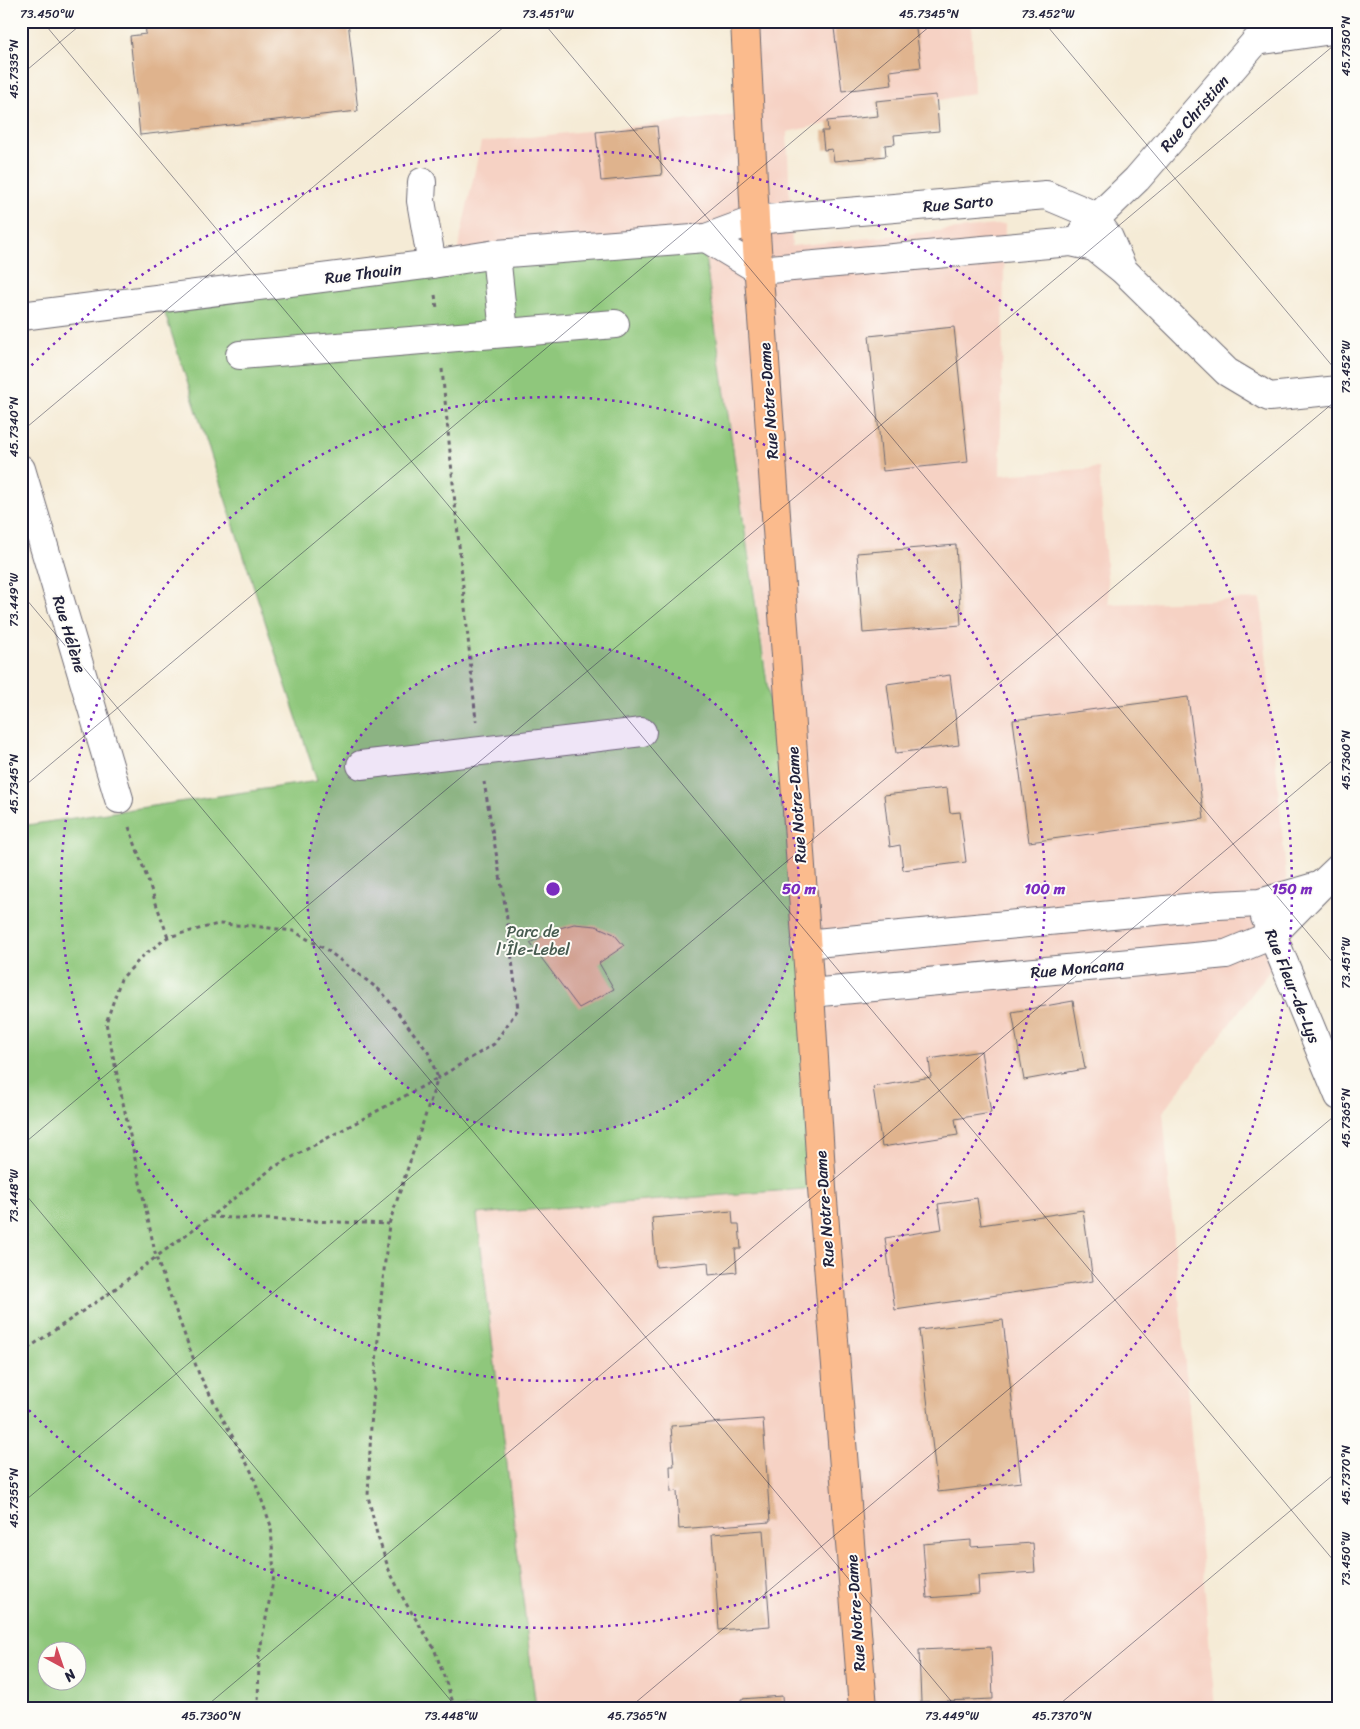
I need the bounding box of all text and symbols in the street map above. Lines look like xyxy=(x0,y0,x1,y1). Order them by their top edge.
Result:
text: 73.450°W xyxy=(20,3,75,25)
text: 73.451°W xyxy=(522,3,574,25)
text: 45.7345°N xyxy=(899,3,960,25)
text: 73.452°W xyxy=(1021,3,1075,25)
text: 45.7350°N xyxy=(1335,15,1357,76)
text: 45.7335°N xyxy=(3,39,25,99)
street label: Rue Christian xyxy=(1152,68,1237,159)
street label: Rue Sarto xyxy=(922,186,994,221)
street label: Rue Thouin xyxy=(323,254,403,293)
text: 73.452°W xyxy=(1335,340,1357,394)
street label: Rue Notre-Dame xyxy=(750,341,787,460)
text: 45.7340°N xyxy=(3,396,25,457)
text: 73.449°W xyxy=(3,572,25,627)
street label: Rue Hélène xyxy=(44,592,95,677)
text: 45.7360°N xyxy=(1335,729,1357,790)
street label: Rue Notre-Dame xyxy=(778,745,815,864)
text: 45.7345°N xyxy=(3,753,25,814)
text: 50 m xyxy=(782,876,817,902)
text: 100 m xyxy=(1025,876,1066,902)
text: 150 m xyxy=(1272,876,1313,902)
centre of rings xyxy=(544,880,562,898)
park label: Parc de l'Île-Lebel xyxy=(496,917,570,964)
street label: Rue Fleur-de-Lys xyxy=(1256,924,1329,1048)
text: 73.451°W xyxy=(1335,937,1357,989)
street label: Rue Moncana xyxy=(1029,950,1126,987)
text: 45.7365°N xyxy=(1335,1088,1357,1148)
street label: Rue Notre-Dame xyxy=(806,1149,843,1268)
text: 73.448°W xyxy=(3,1168,25,1223)
text: 45.7370°N xyxy=(1335,1444,1357,1505)
text: 45.7355°N xyxy=(3,1467,25,1528)
text: 73.450°W xyxy=(1335,1531,1357,1586)
street label: Rue Notre-Dame xyxy=(837,1553,874,1672)
north arrow xyxy=(38,1642,88,1692)
text: N xyxy=(58,1662,83,1688)
text: 45.7360°N xyxy=(181,1705,242,1727)
text: 73.448°W xyxy=(424,1705,479,1727)
text: 45.7365°N xyxy=(607,1705,667,1727)
text: 73.449°W xyxy=(925,1705,980,1727)
text: 45.7370°N xyxy=(1032,1705,1093,1727)

